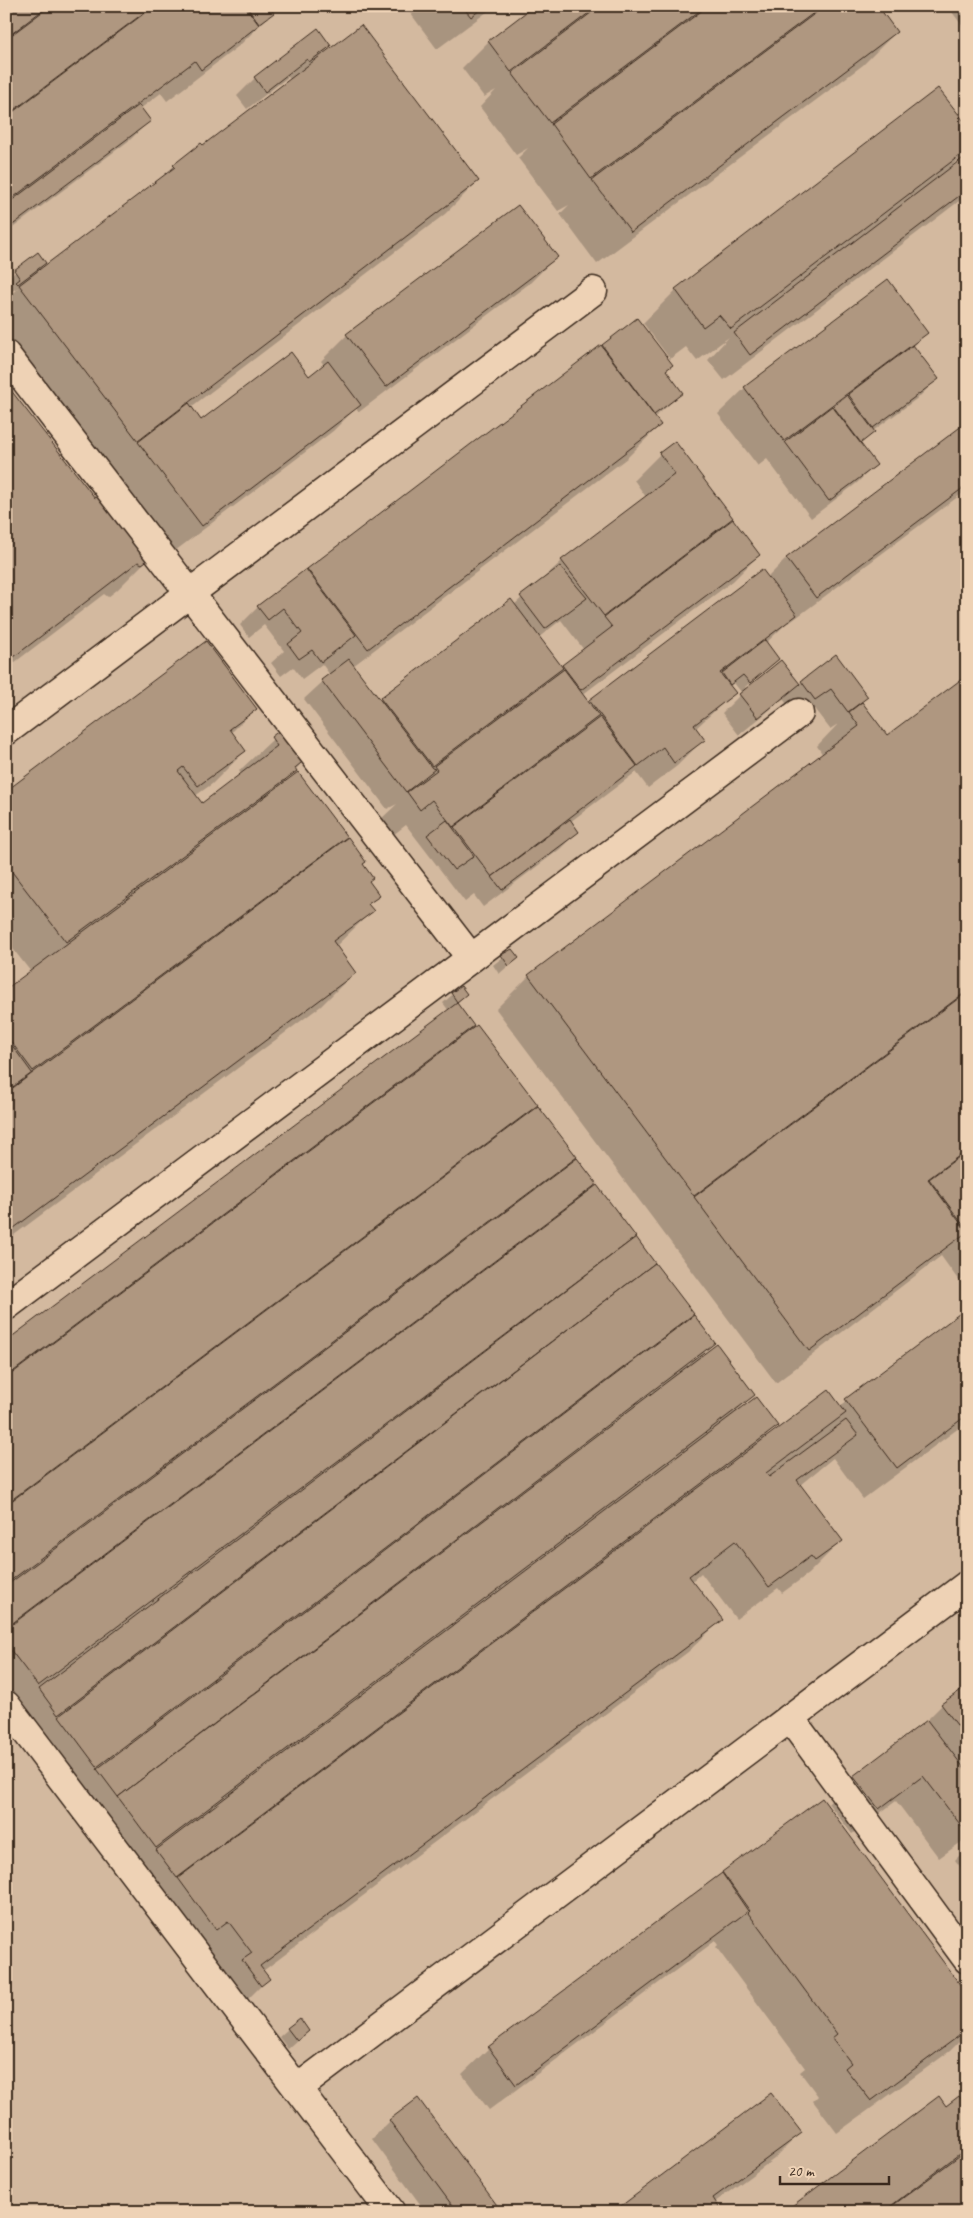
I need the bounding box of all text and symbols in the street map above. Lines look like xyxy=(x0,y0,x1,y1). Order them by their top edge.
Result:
scale bar xyxy=(780,2153,889,2185)
text: 20 m xyxy=(788,2162,815,2181)

